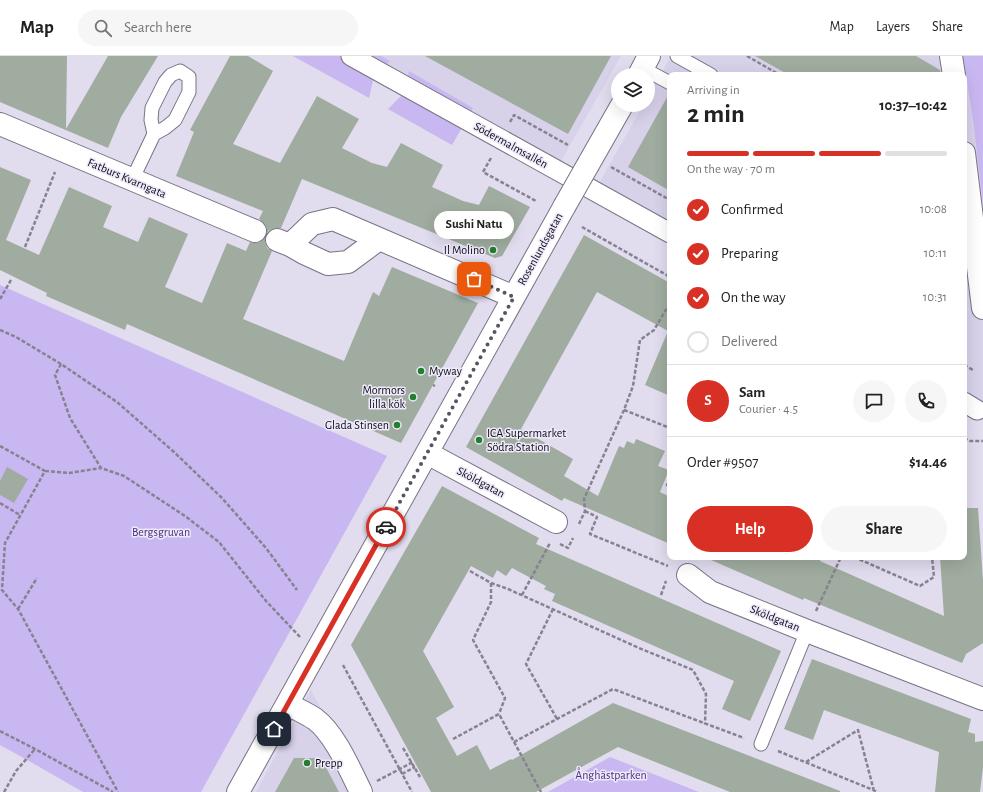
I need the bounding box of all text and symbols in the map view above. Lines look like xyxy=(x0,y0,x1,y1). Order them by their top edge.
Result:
search box xyxy=(78,10,358,46)
icon: search xyxy=(92,17,114,39)
text: Map xyxy=(20,18,54,37)
text: Search here xyxy=(124,20,192,35)
text: Map xyxy=(829,20,854,34)
text: Layers xyxy=(876,20,910,34)
text: Share xyxy=(932,20,963,34)
map controls xyxy=(611,68,655,112)
button: layers xyxy=(611,68,655,112)
text: Arriving in xyxy=(687,84,740,97)
text: 10:37–10:42 xyxy=(879,98,947,113)
text: 2 min xyxy=(687,101,745,127)
street label: Södermalmsallén xyxy=(472,120,550,170)
street label: Fatburs Kvarngata xyxy=(86,156,168,200)
text: On the way · 70 m xyxy=(687,163,775,176)
icon: check xyxy=(687,199,709,221)
text: Confirmed xyxy=(721,202,783,217)
text: 10:08 xyxy=(920,203,947,216)
callout: Sushi Natu xyxy=(434,211,514,239)
street label: Rosenlundsgatan xyxy=(515,211,565,287)
text: Sushi Natu xyxy=(446,218,502,231)
icon: check xyxy=(687,243,709,265)
place label: Il Molino xyxy=(444,244,485,256)
marker: Il Molino xyxy=(488,245,498,255)
text: Preparing xyxy=(721,246,778,261)
text: 10:11 xyxy=(924,247,947,260)
pin xyxy=(457,262,491,296)
icon: bag xyxy=(463,268,485,290)
icon: check xyxy=(687,287,709,309)
text: On the way xyxy=(721,290,786,305)
text: 10:31 xyxy=(923,291,947,304)
text: Delivered xyxy=(721,334,778,349)
place label: Myway xyxy=(429,365,462,378)
marker: Myway xyxy=(416,366,426,376)
button: chat xyxy=(853,380,895,422)
button: phone xyxy=(905,380,947,422)
place label: Mormors lilla kök xyxy=(362,384,406,410)
text: Sam xyxy=(739,385,765,400)
marker: Mormors lilla kök xyxy=(408,392,418,402)
text: S xyxy=(704,393,712,408)
text: Courier · 4.5 xyxy=(739,403,798,416)
place label: Glada Stinsen xyxy=(325,419,389,431)
marker: Glada Stinsen xyxy=(392,420,402,430)
place label: ICA Supermarket Södra Station xyxy=(487,427,566,453)
marker: ICA Supermarket Södra Station xyxy=(474,435,484,445)
text: Order #9507 xyxy=(687,455,759,470)
text: $14.46 xyxy=(909,455,947,470)
street label: Sköldgatan xyxy=(455,464,507,500)
button: Help xyxy=(687,506,813,552)
button: Share xyxy=(821,506,947,552)
courier xyxy=(366,507,406,547)
icon: car xyxy=(375,516,397,538)
park label: Bergsgruvan xyxy=(132,526,190,538)
street label: Sköldgatan xyxy=(748,603,802,633)
pin xyxy=(257,712,291,746)
icon: home xyxy=(263,718,285,740)
place label: Prepp xyxy=(315,757,343,769)
marker: Prepp xyxy=(302,758,312,768)
park label: Ånghästparken xyxy=(575,767,647,781)

